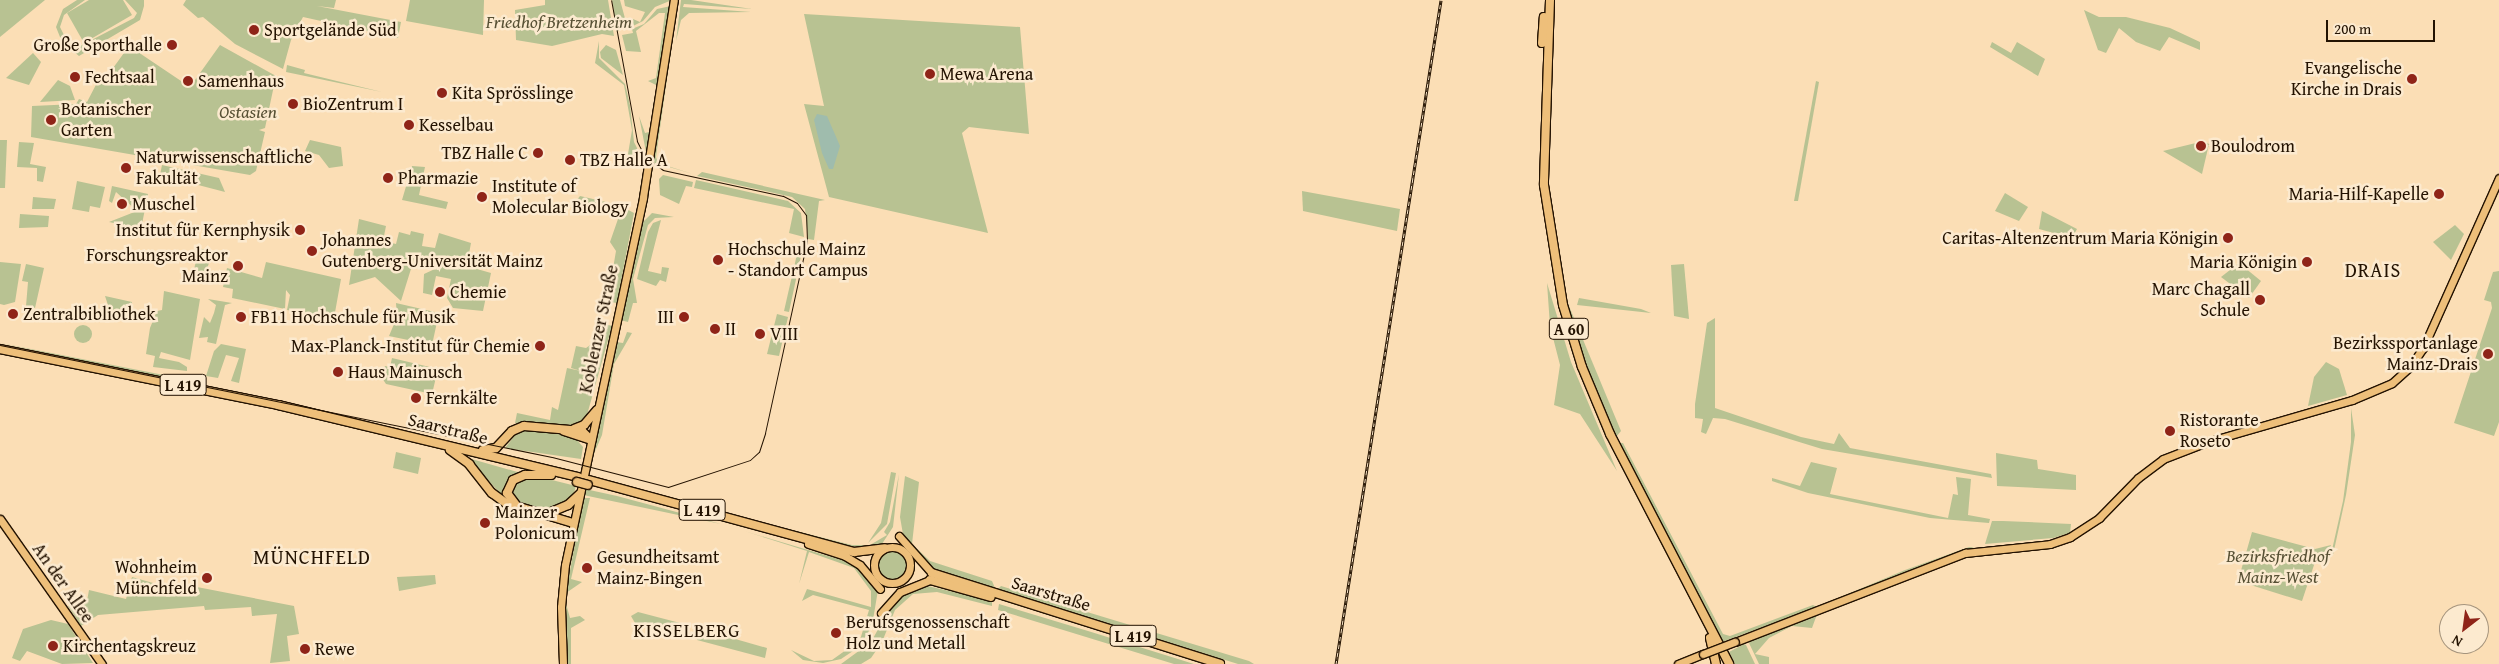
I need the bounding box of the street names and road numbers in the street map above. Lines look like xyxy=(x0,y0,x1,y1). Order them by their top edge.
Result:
street label: Koblenzer Straße xyxy=(575,263,623,395)
road number: A 60 xyxy=(1548,316,1590,342)
road number: L 419 xyxy=(159,372,207,398)
street label: Saarstraße xyxy=(406,409,490,449)
road number: L 419 xyxy=(678,496,726,524)
street label: An der Allee xyxy=(28,539,98,627)
street label: Saarstraße xyxy=(1009,572,1093,616)
road number: L 419 xyxy=(1109,622,1157,650)

